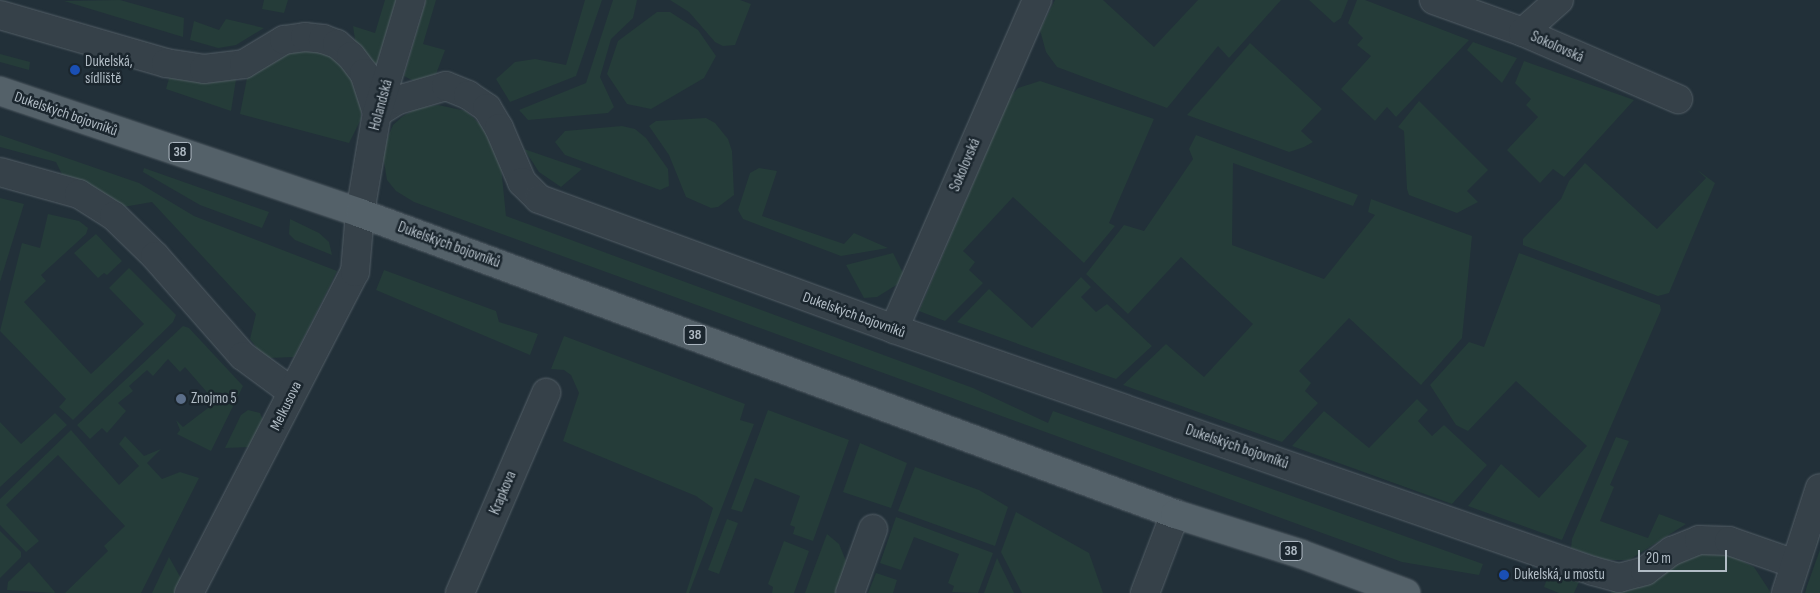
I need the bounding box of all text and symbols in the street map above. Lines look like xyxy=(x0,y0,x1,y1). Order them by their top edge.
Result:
street label: Sokolovská xyxy=(1528,27,1586,67)
place label: Dukelská, sídliště xyxy=(85,52,133,87)
marker: Dukelská, sídliště xyxy=(69,64,81,76)
street label: Holandská xyxy=(366,78,396,132)
street label: Dukelských bojovníků xyxy=(12,88,120,140)
street label: Sokolovská xyxy=(946,136,984,194)
road number: 38 xyxy=(168,140,192,163)
street label: Dukelských bojovníků xyxy=(395,218,503,272)
street label: Dukelských bojovníků xyxy=(800,288,908,342)
road number: 38 xyxy=(682,324,708,346)
street label: Melkusova xyxy=(266,378,306,434)
place label: Znojmo 5 xyxy=(191,390,237,408)
marker: Znojmo 5 xyxy=(175,393,187,405)
street label: Dukelských bojovníků xyxy=(1183,421,1291,473)
street label: Krapkova xyxy=(486,468,520,518)
road number: 38 xyxy=(1278,540,1304,562)
scale bar xyxy=(1640,540,1729,572)
text: 20 m xyxy=(1646,549,1671,568)
place label: Dukelská, u mostu xyxy=(1514,566,1605,584)
marker: Dukelská, u mostu xyxy=(1498,569,1510,581)

